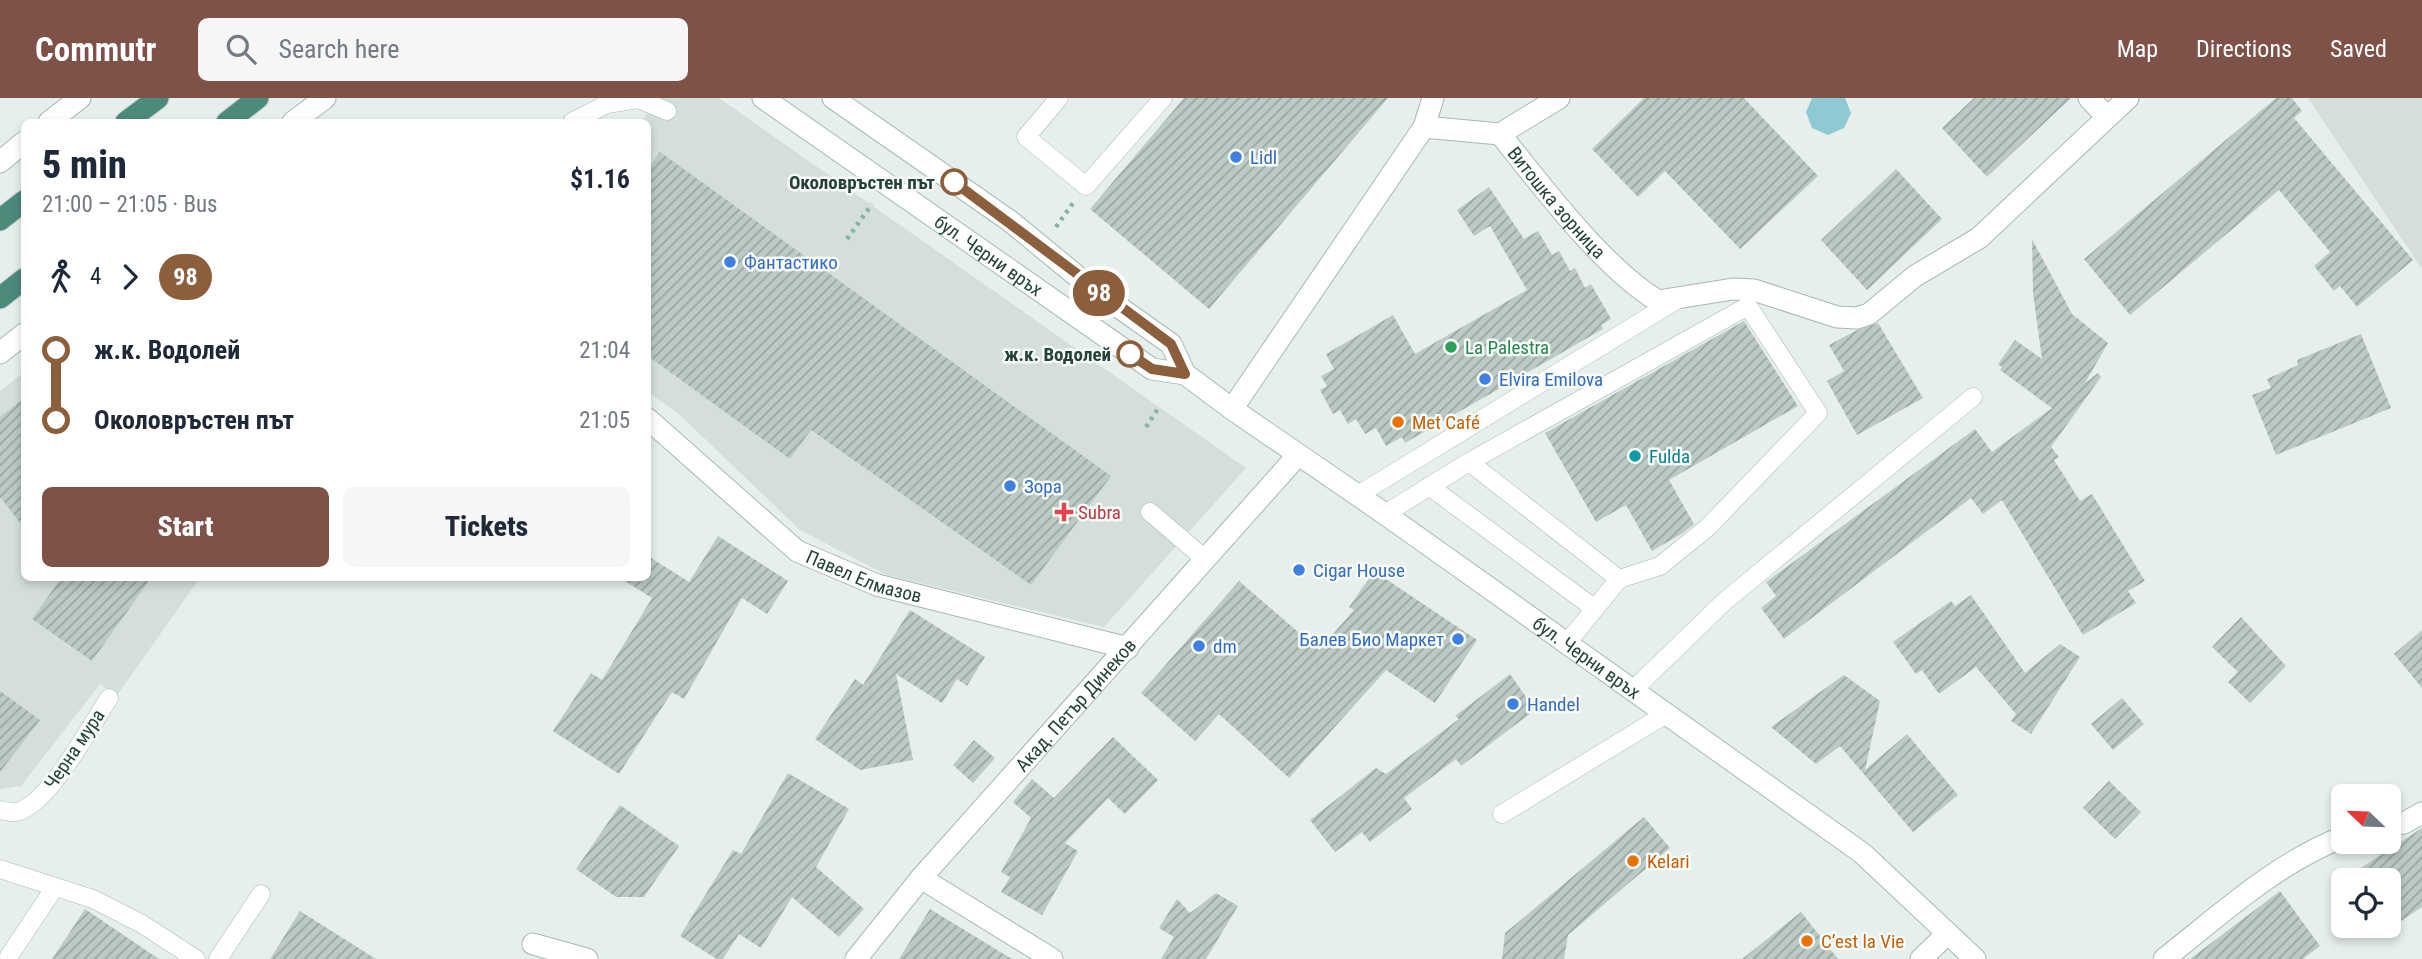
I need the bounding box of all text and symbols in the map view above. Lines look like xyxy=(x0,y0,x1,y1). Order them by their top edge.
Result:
search box xyxy=(198,18,688,81)
text: Commutr xyxy=(35,30,156,69)
icon: search xyxy=(222,30,260,68)
text: Search here xyxy=(278,34,399,64)
text: Map xyxy=(2117,35,2158,63)
text: Directions xyxy=(2196,35,2292,63)
text: Saved xyxy=(2330,35,2387,63)
street label: Витошка зорница xyxy=(1503,142,1610,264)
text: 5 min xyxy=(42,143,127,187)
place label: Lidl xyxy=(1250,146,1277,169)
marker: Lidl xyxy=(1228,149,1244,165)
text: $1.16 xyxy=(570,164,630,194)
marker: Околовръстен път xyxy=(941,169,967,195)
place label: Околовръстен път xyxy=(789,171,935,194)
text: 21:00 – 21:05 · Bus xyxy=(42,191,218,218)
street label: бул. Черни връх xyxy=(930,210,1047,301)
place label: Фантастико xyxy=(744,251,838,274)
marker: Фантастико xyxy=(722,254,738,270)
icon: walk xyxy=(42,258,80,296)
icon: forward xyxy=(111,258,149,296)
text: 4 xyxy=(90,263,101,290)
text: 98 xyxy=(173,263,198,291)
line badge: 98 xyxy=(1068,270,1130,316)
text: 98 xyxy=(1087,279,1111,307)
text: ж.к. Водолей xyxy=(94,335,240,365)
place label: La Palestra xyxy=(1465,336,1549,359)
text: 21:04 xyxy=(579,337,630,364)
marker: La Palestra xyxy=(1443,339,1459,355)
marker: ж.к. Водолей xyxy=(1117,341,1143,367)
place label: ж.к. Водолей xyxy=(1004,343,1111,366)
place label: Elvira Emilova xyxy=(1499,368,1603,391)
marker: Elvira Emilova xyxy=(1477,371,1493,387)
text: Околовръстен път xyxy=(94,405,294,435)
text: 21:05 xyxy=(579,407,630,434)
place label: Met Café xyxy=(1412,411,1480,434)
marker: Met Café xyxy=(1390,414,1406,430)
place label: Fulda xyxy=(1649,445,1690,468)
marker: Fulda xyxy=(1627,448,1643,464)
place label: Зора xyxy=(1024,475,1062,498)
marker: Зора xyxy=(1002,478,1018,494)
button: Start xyxy=(42,487,329,567)
button: Tickets xyxy=(343,487,630,567)
place label: Subra xyxy=(1078,501,1121,524)
marker: Subra xyxy=(1056,504,1072,520)
street label: Павел Елмазов xyxy=(803,545,924,608)
place label: Cigar House xyxy=(1313,559,1405,582)
marker: Cigar House xyxy=(1291,562,1307,578)
street label: бул. Черни връх xyxy=(1528,612,1645,704)
place label: Балев Био Маркет xyxy=(1299,628,1444,651)
marker: Балев Био Маркет xyxy=(1450,631,1466,647)
street label: Акад. Петър Динеков xyxy=(1011,634,1141,776)
place label: dm xyxy=(1213,635,1237,658)
marker: dm xyxy=(1191,638,1207,654)
place label: Handel xyxy=(1527,693,1580,716)
marker: Handel xyxy=(1505,696,1521,712)
street label: Черна мура xyxy=(39,705,110,794)
north arrow xyxy=(2331,784,2401,854)
map controls xyxy=(2331,784,2401,938)
place label: Kelari xyxy=(1647,850,1690,873)
marker: Kelari xyxy=(1625,853,1641,869)
button: locate xyxy=(2331,868,2401,938)
place label: C’est la Vie xyxy=(1821,930,1904,953)
marker: C’est la Vie xyxy=(1799,933,1815,949)

